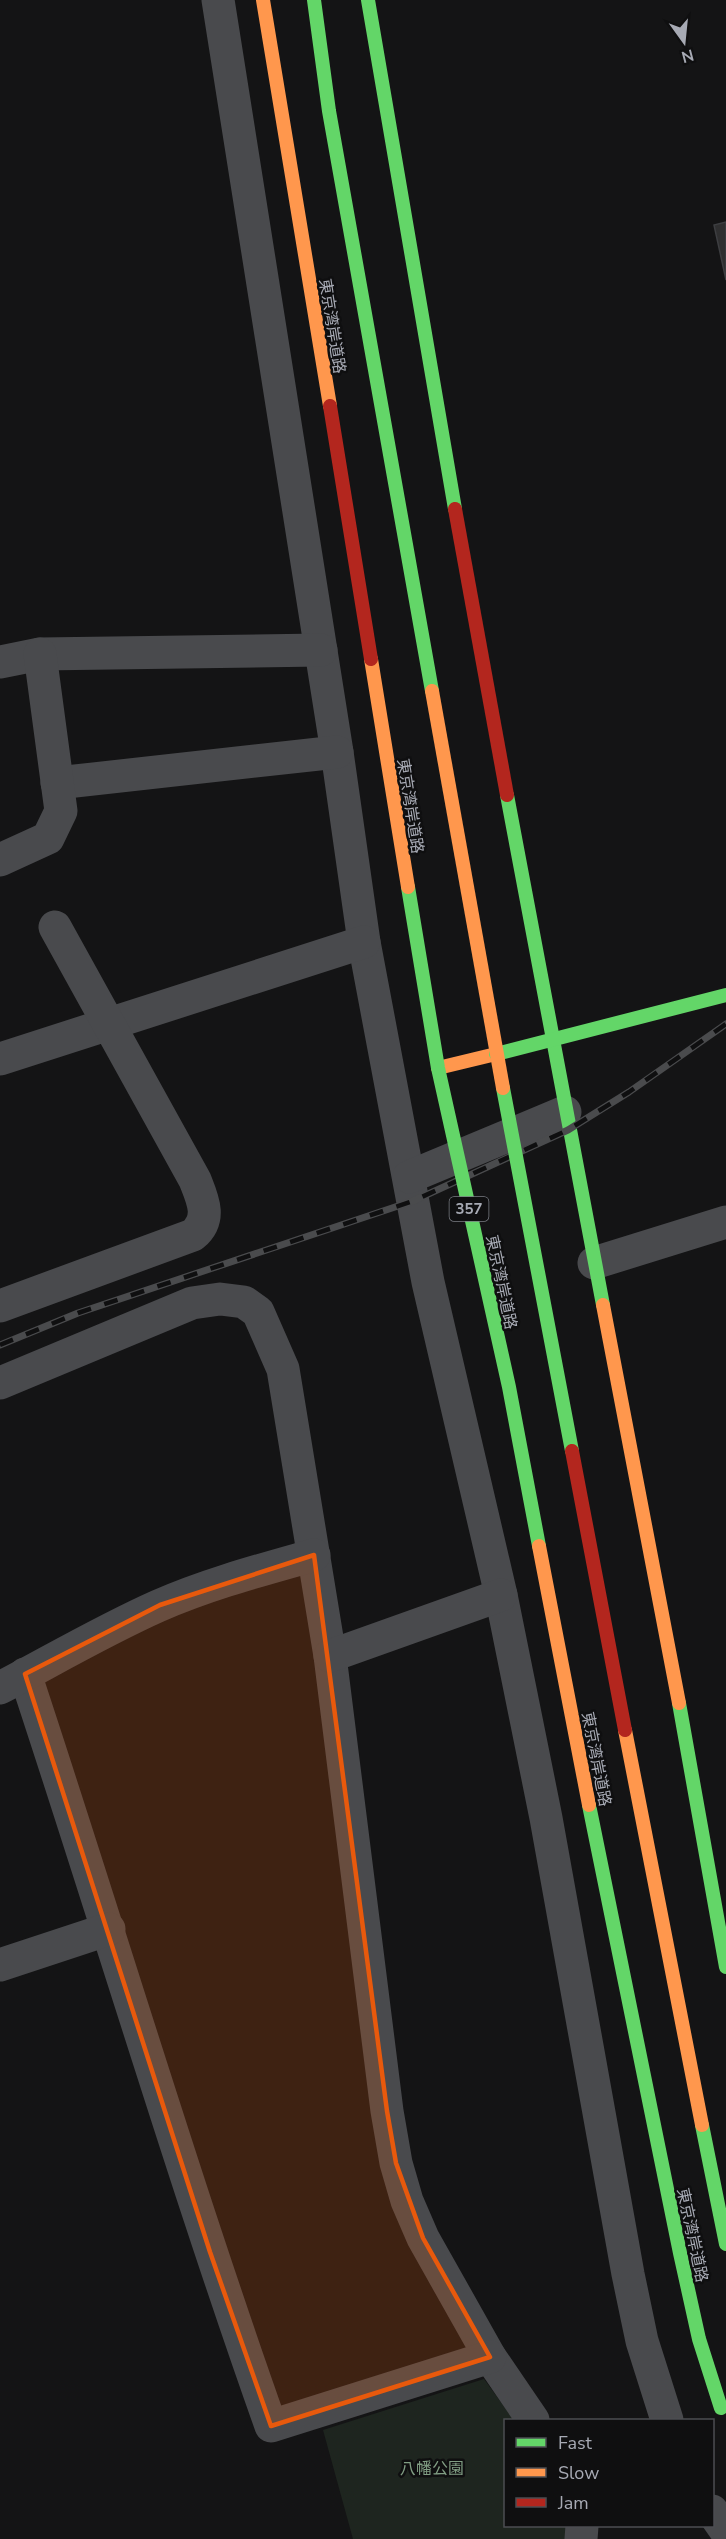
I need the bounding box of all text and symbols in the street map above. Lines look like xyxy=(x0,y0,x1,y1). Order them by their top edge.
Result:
north arrow xyxy=(654,12,714,72)
text: N xyxy=(679,43,696,68)
street label: 東京湾岸道路 xyxy=(314,277,350,375)
street label: 東京湾岸道路 xyxy=(392,757,428,855)
road number: 357 xyxy=(450,1197,488,1221)
street label: 東京湾岸道路 xyxy=(480,1233,522,1331)
street label: 東京湾岸道路 xyxy=(576,1710,616,1808)
street label: 東京湾岸道路 xyxy=(671,2186,713,2284)
legend xyxy=(504,2419,714,2527)
text: Fast xyxy=(558,2431,593,2455)
park label: 八幡公園 xyxy=(400,2458,464,2480)
text: Slow xyxy=(558,2461,599,2485)
text: Jam xyxy=(557,2491,589,2515)

